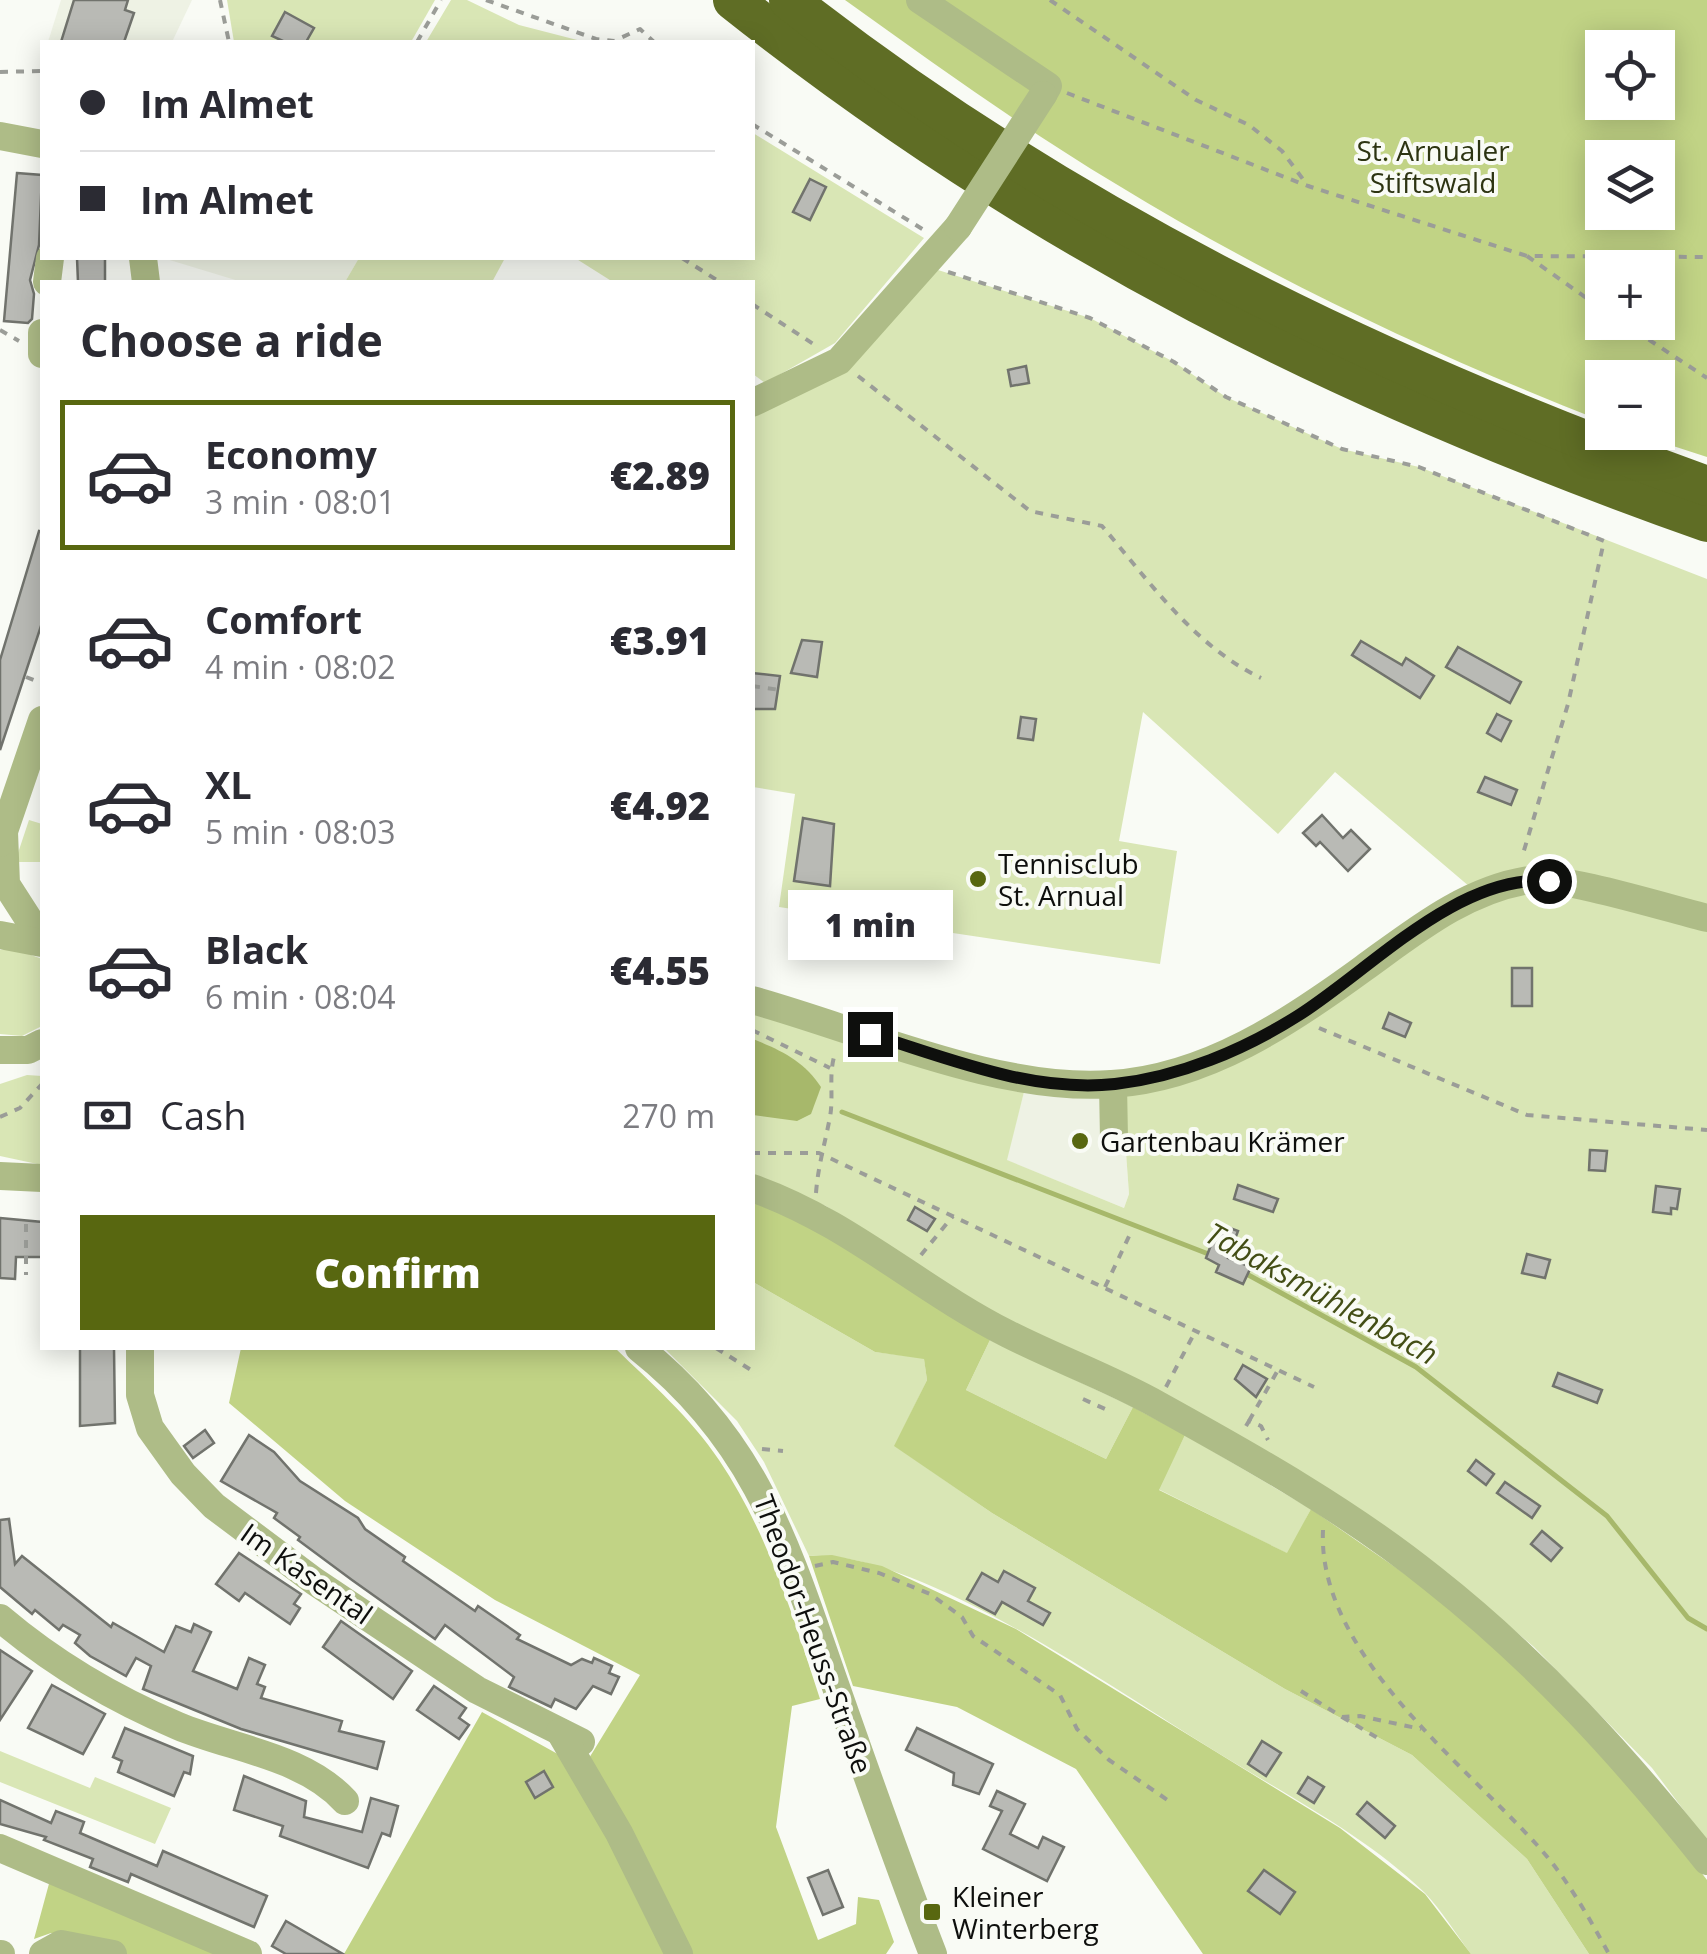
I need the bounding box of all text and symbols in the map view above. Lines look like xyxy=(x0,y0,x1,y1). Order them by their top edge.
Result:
map controls xyxy=(1585,30,1675,450)
button: locate xyxy=(1585,30,1675,120)
text: Im Almet xyxy=(140,77,314,129)
park label: St. Arnualer Stiftswald xyxy=(1356,131,1510,201)
button: layers xyxy=(1585,140,1675,230)
text: Im Almet xyxy=(140,173,314,225)
button: + xyxy=(1585,250,1675,340)
text: Choose a ride xyxy=(80,309,383,370)
button: − xyxy=(1585,360,1675,450)
text: Economy xyxy=(205,428,377,480)
icon: car xyxy=(85,430,175,520)
text: €2.89 xyxy=(610,449,710,501)
text: 3 min · 08:01 xyxy=(205,480,396,523)
text: Comfort xyxy=(205,593,362,645)
icon: car xyxy=(85,595,175,685)
text: €3.91 xyxy=(610,614,710,666)
text: 4 min · 08:02 xyxy=(205,645,396,688)
text: XL xyxy=(205,758,252,810)
icon: car xyxy=(85,760,175,850)
text: €4.92 xyxy=(610,779,710,831)
text: 5 min · 08:03 xyxy=(205,810,396,853)
place label: Tennisclub St. Arnual xyxy=(998,844,1139,914)
route start xyxy=(1527,859,1572,904)
marker: Tennisclub St. Arnual xyxy=(967,868,989,890)
callout: 1 min xyxy=(788,889,952,959)
text: 1 min xyxy=(825,903,916,946)
text: Black xyxy=(205,923,308,975)
icon: car xyxy=(85,925,175,1015)
text: €4.55 xyxy=(610,944,710,996)
text: 6 min · 08:04 xyxy=(205,975,396,1018)
route end xyxy=(848,1012,893,1057)
icon: cash xyxy=(80,1088,135,1143)
text: Cash xyxy=(160,1089,246,1141)
text: 270 m xyxy=(622,1094,715,1137)
place label: Gartenbau Krämer xyxy=(1100,1122,1345,1160)
marker: Gartenbau Krämer xyxy=(1069,1130,1091,1152)
water label: Tabaksmühlenbach xyxy=(1199,1212,1445,1374)
button: Confirm xyxy=(80,1215,715,1330)
street label: Theodor-Heuss-Straße xyxy=(746,1489,882,1779)
street label: Im Kasental xyxy=(234,1514,380,1632)
place label: Kleiner Winterberg xyxy=(952,1877,1099,1947)
marker: Kleiner Winterberg xyxy=(921,1901,943,1923)

